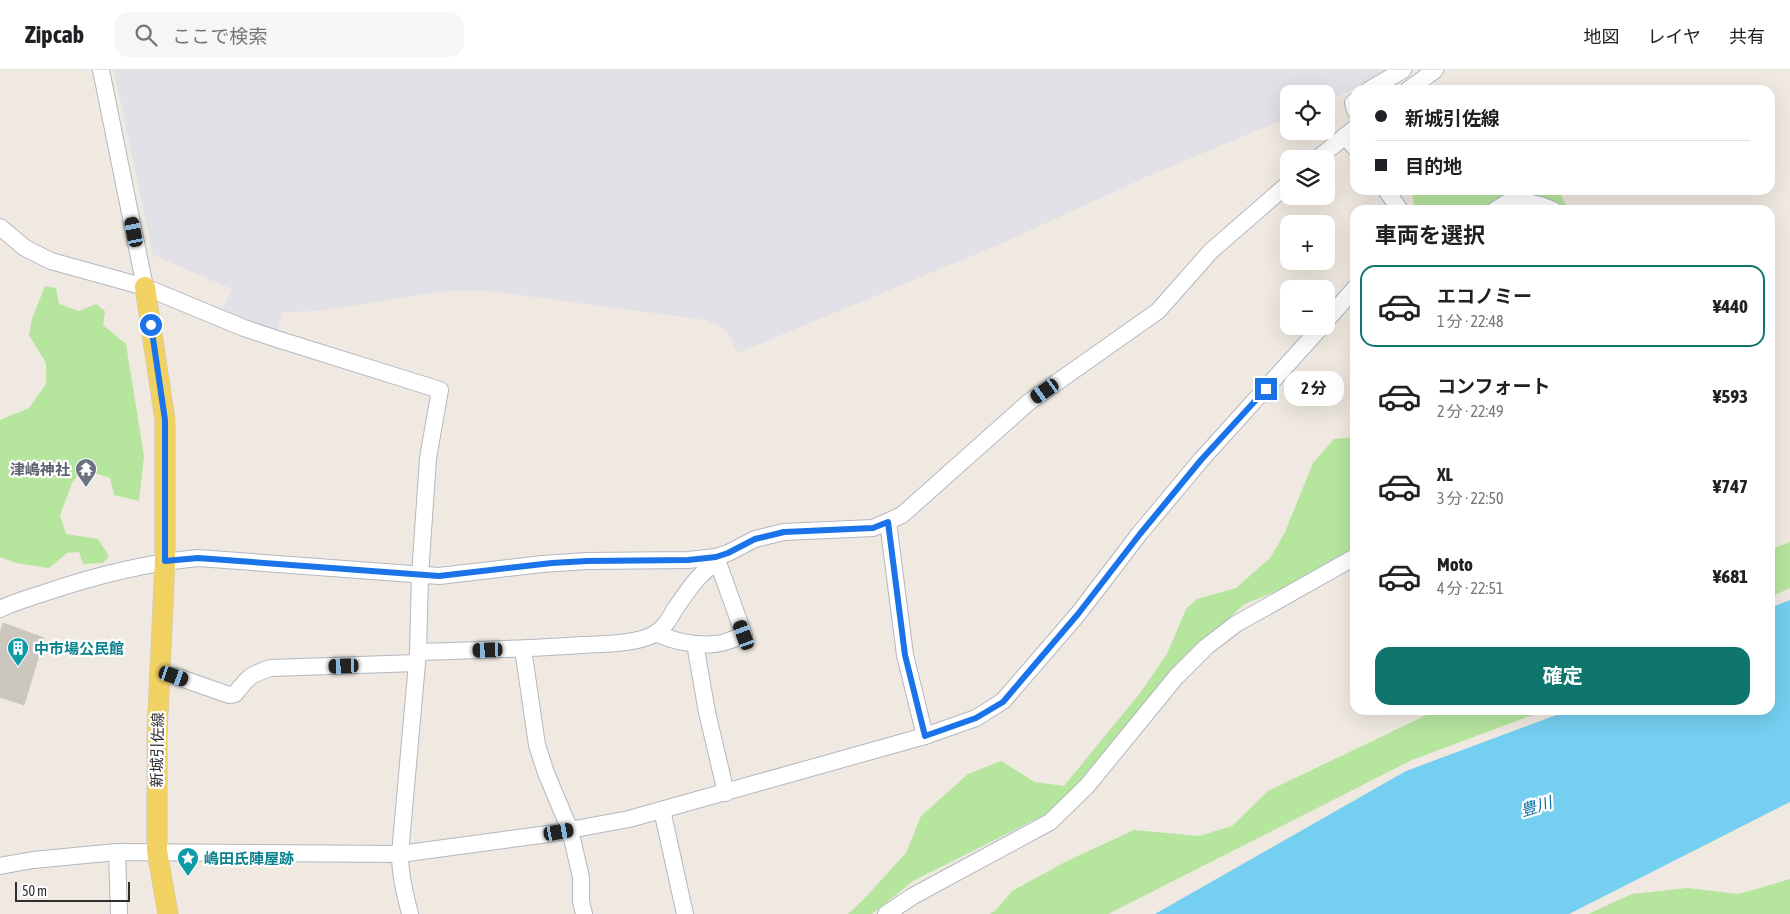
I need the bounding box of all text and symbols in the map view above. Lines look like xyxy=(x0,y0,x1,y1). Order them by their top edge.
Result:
search box xyxy=(114,12,464,57)
text: Zipcab xyxy=(25,21,84,48)
icon: search xyxy=(132,21,160,49)
text: ここで検索 xyxy=(172,25,267,47)
text: 地図 xyxy=(1584,26,1620,47)
text: レイヤ xyxy=(1648,26,1701,47)
text: 共有 xyxy=(1729,26,1765,47)
map controls xyxy=(1280,85,1335,335)
button: locate xyxy=(1280,85,1335,140)
text: 新城引佐線 xyxy=(1405,107,1500,129)
button: layers xyxy=(1280,150,1335,205)
text: 目的地 xyxy=(1405,155,1462,177)
button: + xyxy=(1280,215,1335,270)
car xyxy=(123,216,144,248)
text: 車両を選択 xyxy=(1375,222,1485,248)
button: − xyxy=(1280,280,1335,335)
icon: car xyxy=(1377,284,1422,329)
text: エコノミー xyxy=(1437,285,1532,307)
text: ¥440 xyxy=(1713,295,1748,317)
text: 1 分 · 22:48 xyxy=(1437,312,1503,330)
route start xyxy=(140,314,162,336)
callout: 2 分 xyxy=(1284,372,1344,406)
icon: car xyxy=(1377,374,1422,419)
text: コンフォート xyxy=(1437,375,1550,397)
car xyxy=(1028,376,1061,406)
route end xyxy=(1255,378,1277,400)
text: 2 分 xyxy=(1301,379,1327,397)
text: ¥593 xyxy=(1713,385,1748,407)
text: 2 分 · 22:49 xyxy=(1437,402,1503,420)
temple icon: 津嶋神社 xyxy=(74,457,98,488)
place label: 津嶋神社 xyxy=(10,461,70,478)
text: XL xyxy=(1437,463,1453,485)
icon: car xyxy=(1377,464,1422,509)
text: ¥747 xyxy=(1713,475,1748,497)
text: 3 分 · 22:50 xyxy=(1437,489,1503,507)
text: Moto xyxy=(1437,553,1473,575)
icon: car xyxy=(1377,554,1422,599)
text: ¥681 xyxy=(1713,565,1748,587)
text: 4 分 · 22:51 xyxy=(1437,579,1503,597)
car xyxy=(731,618,756,652)
building icon: 中市場公民館 xyxy=(6,636,30,667)
place label: 中市場公民館 xyxy=(34,640,124,657)
car xyxy=(472,642,503,658)
button: 確定 xyxy=(1375,647,1750,705)
car xyxy=(328,658,359,674)
car xyxy=(157,664,190,688)
street label: 新城引佐線 xyxy=(148,712,166,788)
water label: 豊川 xyxy=(1518,792,1556,819)
car xyxy=(542,822,575,842)
place icon: 嶋田氏陣屋跡 xyxy=(176,846,200,877)
place label: 嶋田氏陣屋跡 xyxy=(204,850,294,867)
scale bar xyxy=(15,879,130,902)
text: 50 m xyxy=(22,883,47,899)

